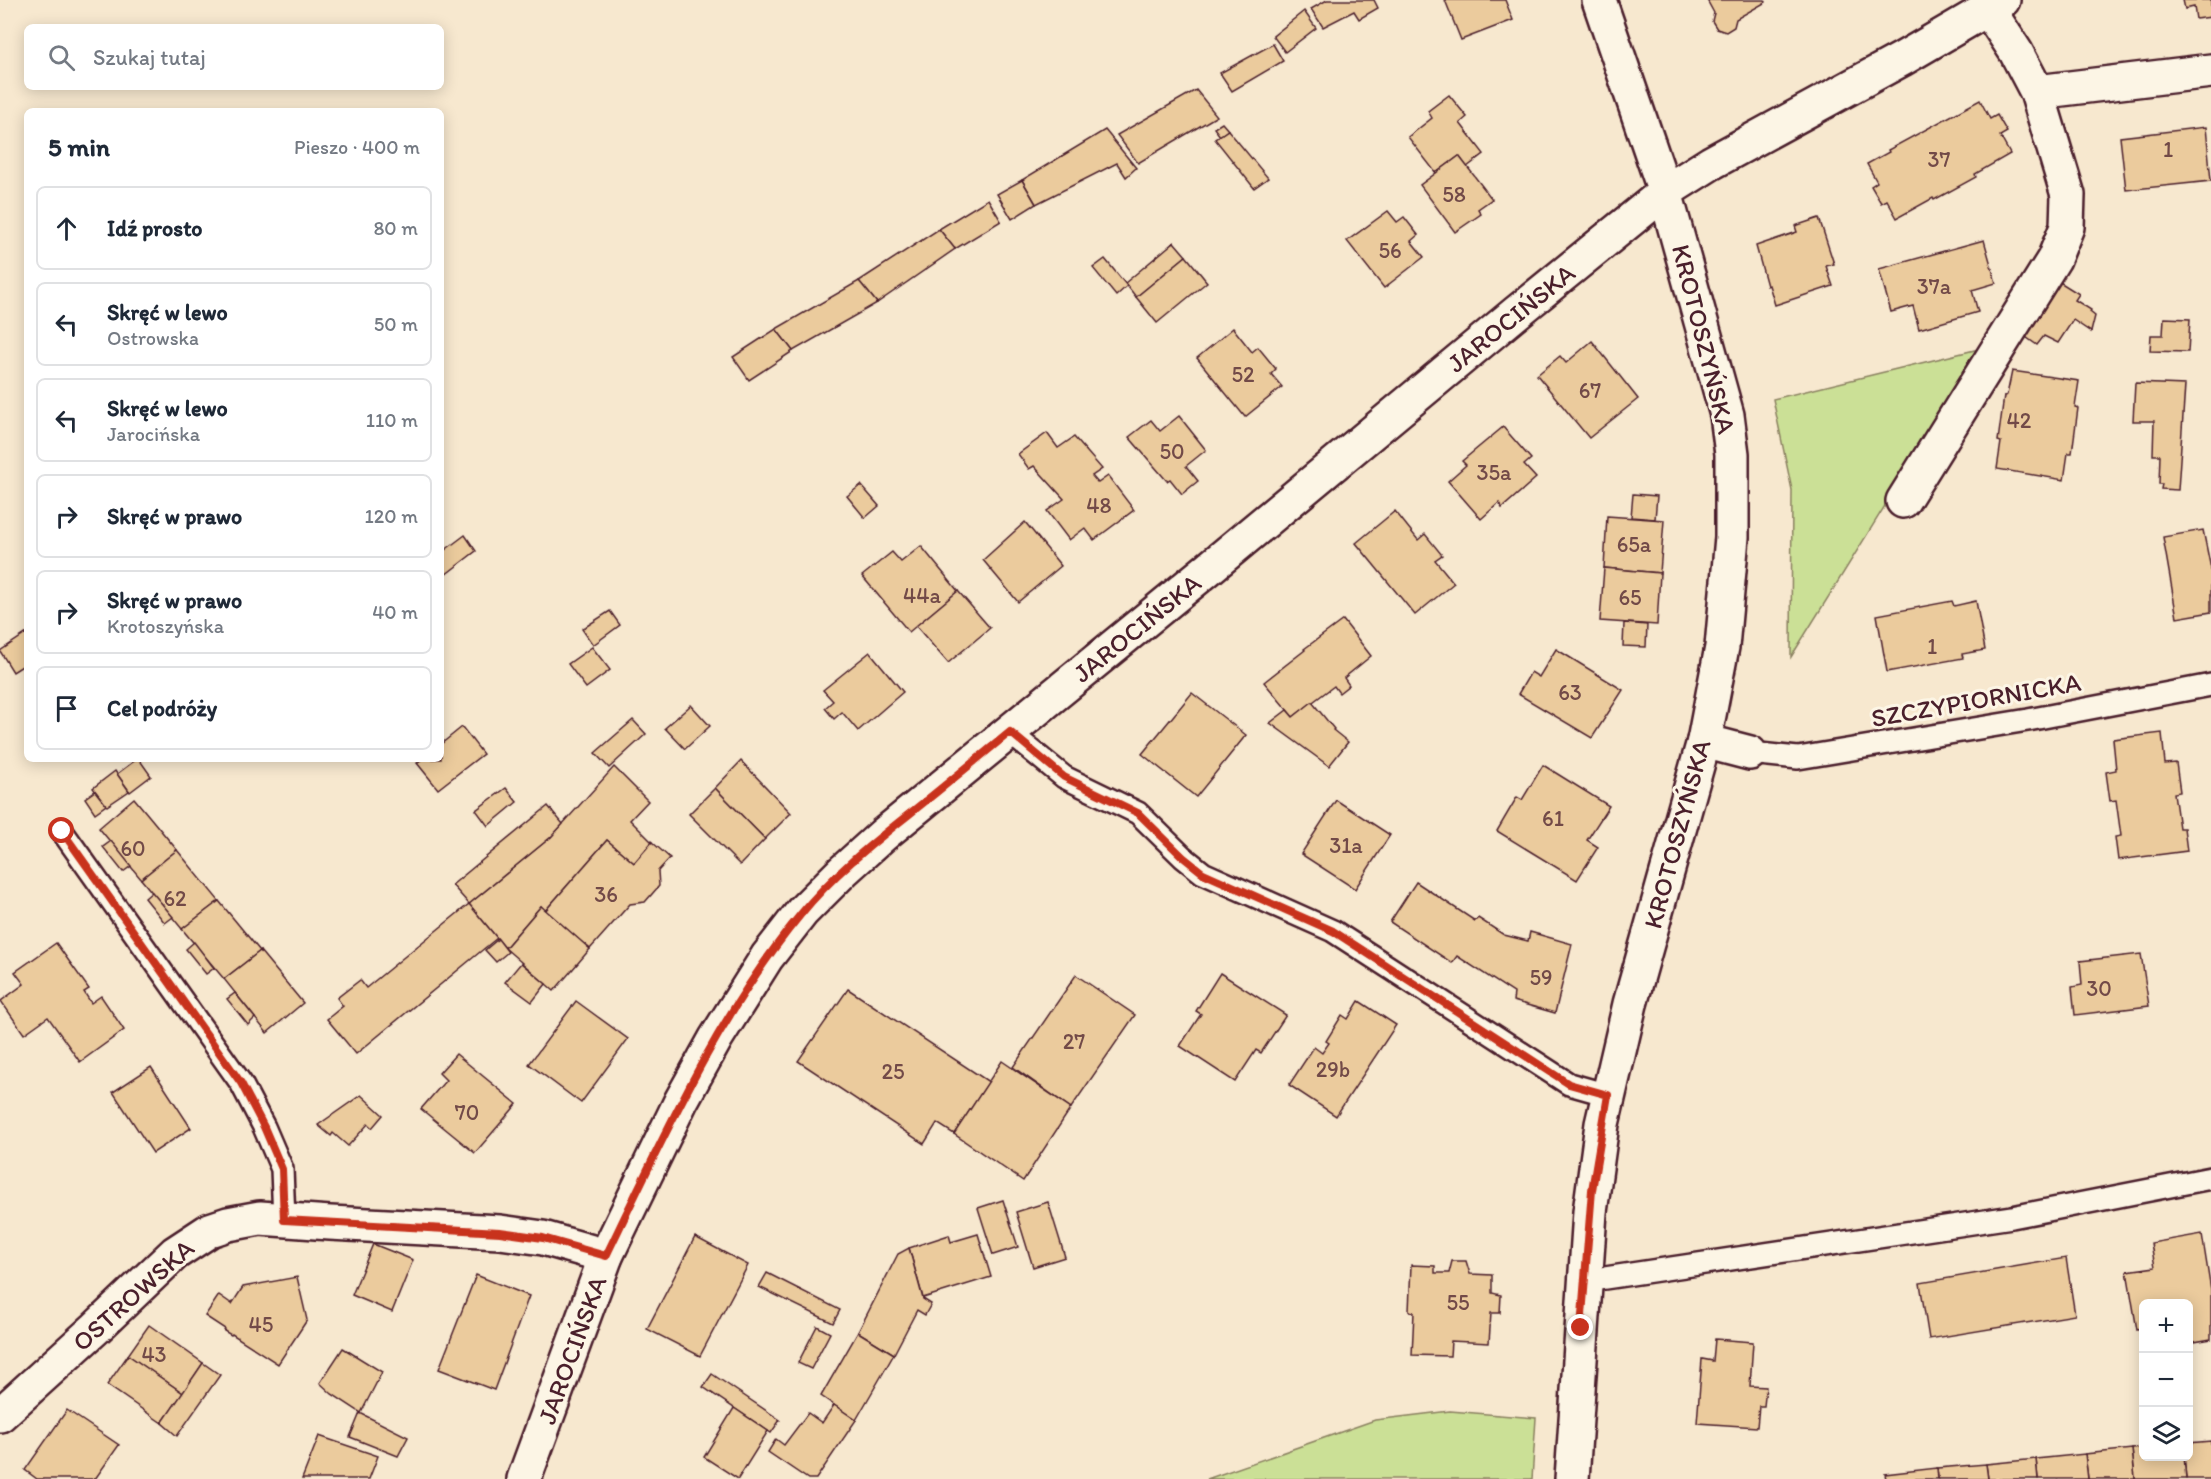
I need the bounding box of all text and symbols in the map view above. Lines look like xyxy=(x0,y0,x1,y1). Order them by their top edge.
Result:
search box xyxy=(24,24,444,90)
icon: search xyxy=(45,41,78,74)
text: Szukaj tutaj xyxy=(93,44,206,71)
text: 5 min xyxy=(48,131,110,163)
text: Pieszo · 400 m xyxy=(294,135,420,159)
house number: 1 xyxy=(2163,136,2173,163)
house number: 37 xyxy=(1928,146,1951,173)
house number: 58 xyxy=(1442,181,1466,208)
icon: ahead xyxy=(50,212,83,245)
text: Idź prosto xyxy=(107,215,203,242)
text: 80 m xyxy=(373,216,418,240)
house number: 56 xyxy=(1378,237,1402,264)
street label: KROTOSZYŃSKA xyxy=(1665,241,1743,437)
street label: JAROCIŃSKA xyxy=(1441,256,1582,379)
house number: 37a xyxy=(1917,273,1952,300)
text: Skręć w lewo xyxy=(107,299,228,326)
icon: left xyxy=(50,308,83,341)
text: 50 m xyxy=(374,312,418,336)
text: Ostrowska xyxy=(107,326,199,350)
house number: 52 xyxy=(1231,361,1255,388)
house number: 67 xyxy=(1579,377,1601,404)
text: Skręć w lewo xyxy=(107,395,228,422)
icon: left xyxy=(50,404,83,437)
house number: 42 xyxy=(2007,407,2032,434)
text: 110 m xyxy=(366,408,418,432)
text: Jarocińska xyxy=(107,422,200,446)
house number: 50 xyxy=(1159,438,1185,465)
house number: 35a xyxy=(1476,459,1512,486)
house number: 48 xyxy=(1086,492,1112,519)
icon: right xyxy=(50,500,83,533)
text: Skręć w prawo xyxy=(107,503,242,530)
text: 120 m xyxy=(365,504,418,528)
house number: 65a xyxy=(1617,531,1652,558)
street label: JAROCIŃSKA xyxy=(1067,566,1208,689)
house number: 44a xyxy=(903,582,941,609)
house number: 65 xyxy=(1618,584,1642,611)
text: Skręć w prawo xyxy=(107,587,242,614)
icon: right xyxy=(50,596,83,629)
text: 40 m xyxy=(372,600,418,624)
text: Krotoszyńska xyxy=(107,614,224,638)
house number: 1 xyxy=(1927,633,1937,660)
street label: SZCZYPIORNICKA xyxy=(1869,666,2084,734)
house number: 63 xyxy=(1558,679,1582,706)
icon: arrive xyxy=(50,692,83,725)
text: Cel podróży xyxy=(107,695,217,722)
street label: KROTOSZYŃSKA xyxy=(1636,736,1718,932)
house number: 61 xyxy=(1542,805,1564,832)
route start xyxy=(48,817,74,843)
house number: 31a xyxy=(1329,832,1363,859)
house number: 60 xyxy=(120,835,146,862)
house number: 36 xyxy=(594,881,618,908)
house number: 62 xyxy=(163,885,187,912)
house number: 59 xyxy=(1529,964,1553,991)
house number: 30 xyxy=(2086,975,2112,1002)
house number: 27 xyxy=(1063,1028,1085,1055)
house number: 29b xyxy=(1316,1056,1350,1083)
house number: 25 xyxy=(881,1058,905,1085)
house number: 70 xyxy=(455,1099,479,1126)
street label: OSTROWSKA xyxy=(65,1232,201,1358)
street label: JAROCIŃSKA xyxy=(530,1271,614,1428)
house number: 55 xyxy=(1446,1289,1470,1316)
map controls xyxy=(2139,1299,2193,1461)
button: + xyxy=(2139,1299,2193,1353)
house number: 45 xyxy=(249,1311,273,1338)
route end xyxy=(1567,1314,1593,1340)
house number: 43 xyxy=(141,1341,167,1368)
button: − xyxy=(2139,1353,2193,1407)
button: layers xyxy=(2139,1407,2193,1461)

